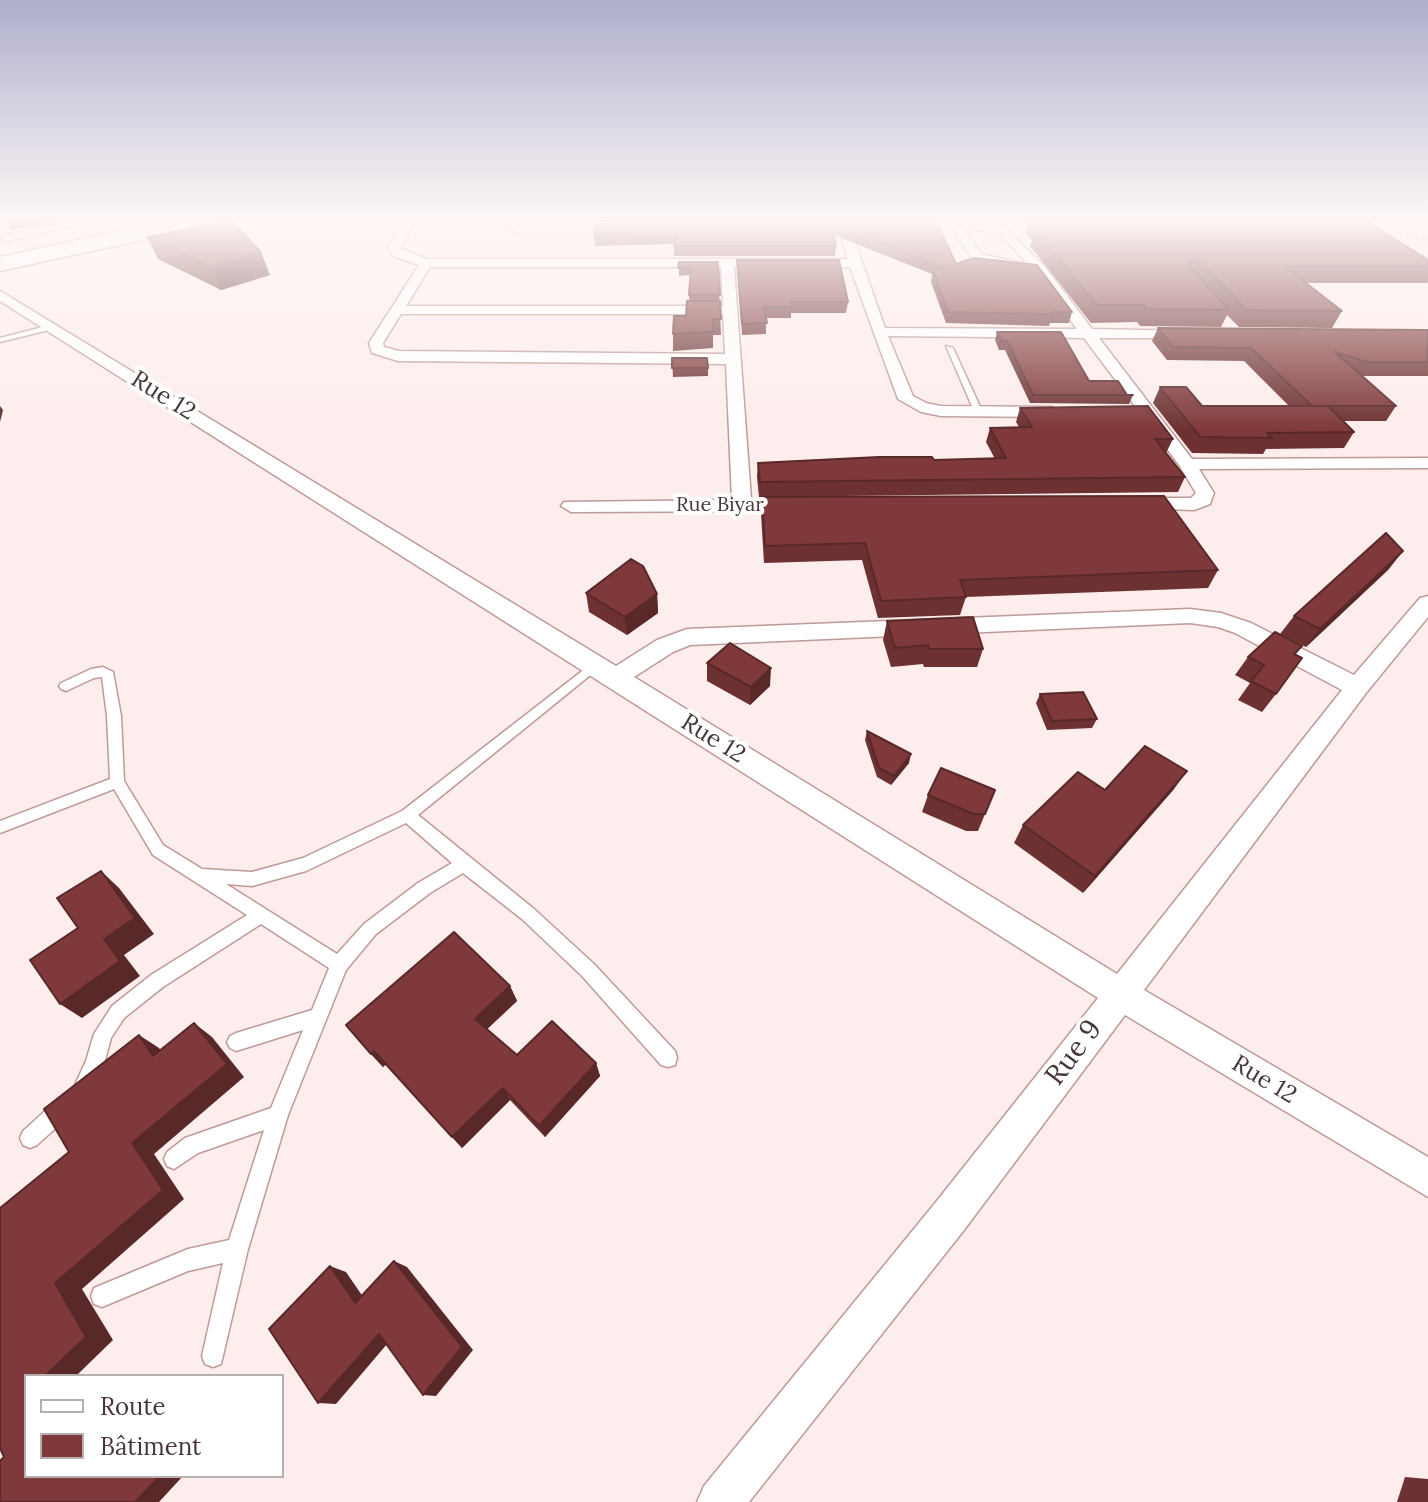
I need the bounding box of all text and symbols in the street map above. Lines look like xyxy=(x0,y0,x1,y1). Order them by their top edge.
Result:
street label: Rue 12 xyxy=(126,365,200,427)
street label: Rue Biyar xyxy=(676,493,764,517)
street label: Rue 12 xyxy=(676,708,750,770)
street label: Rue 9 xyxy=(1039,1014,1109,1092)
street label: Rue 12 xyxy=(1226,1050,1302,1110)
legend xyxy=(24,1374,284,1478)
text: Route xyxy=(100,1391,166,1422)
text: Bâtiment xyxy=(100,1431,201,1462)

